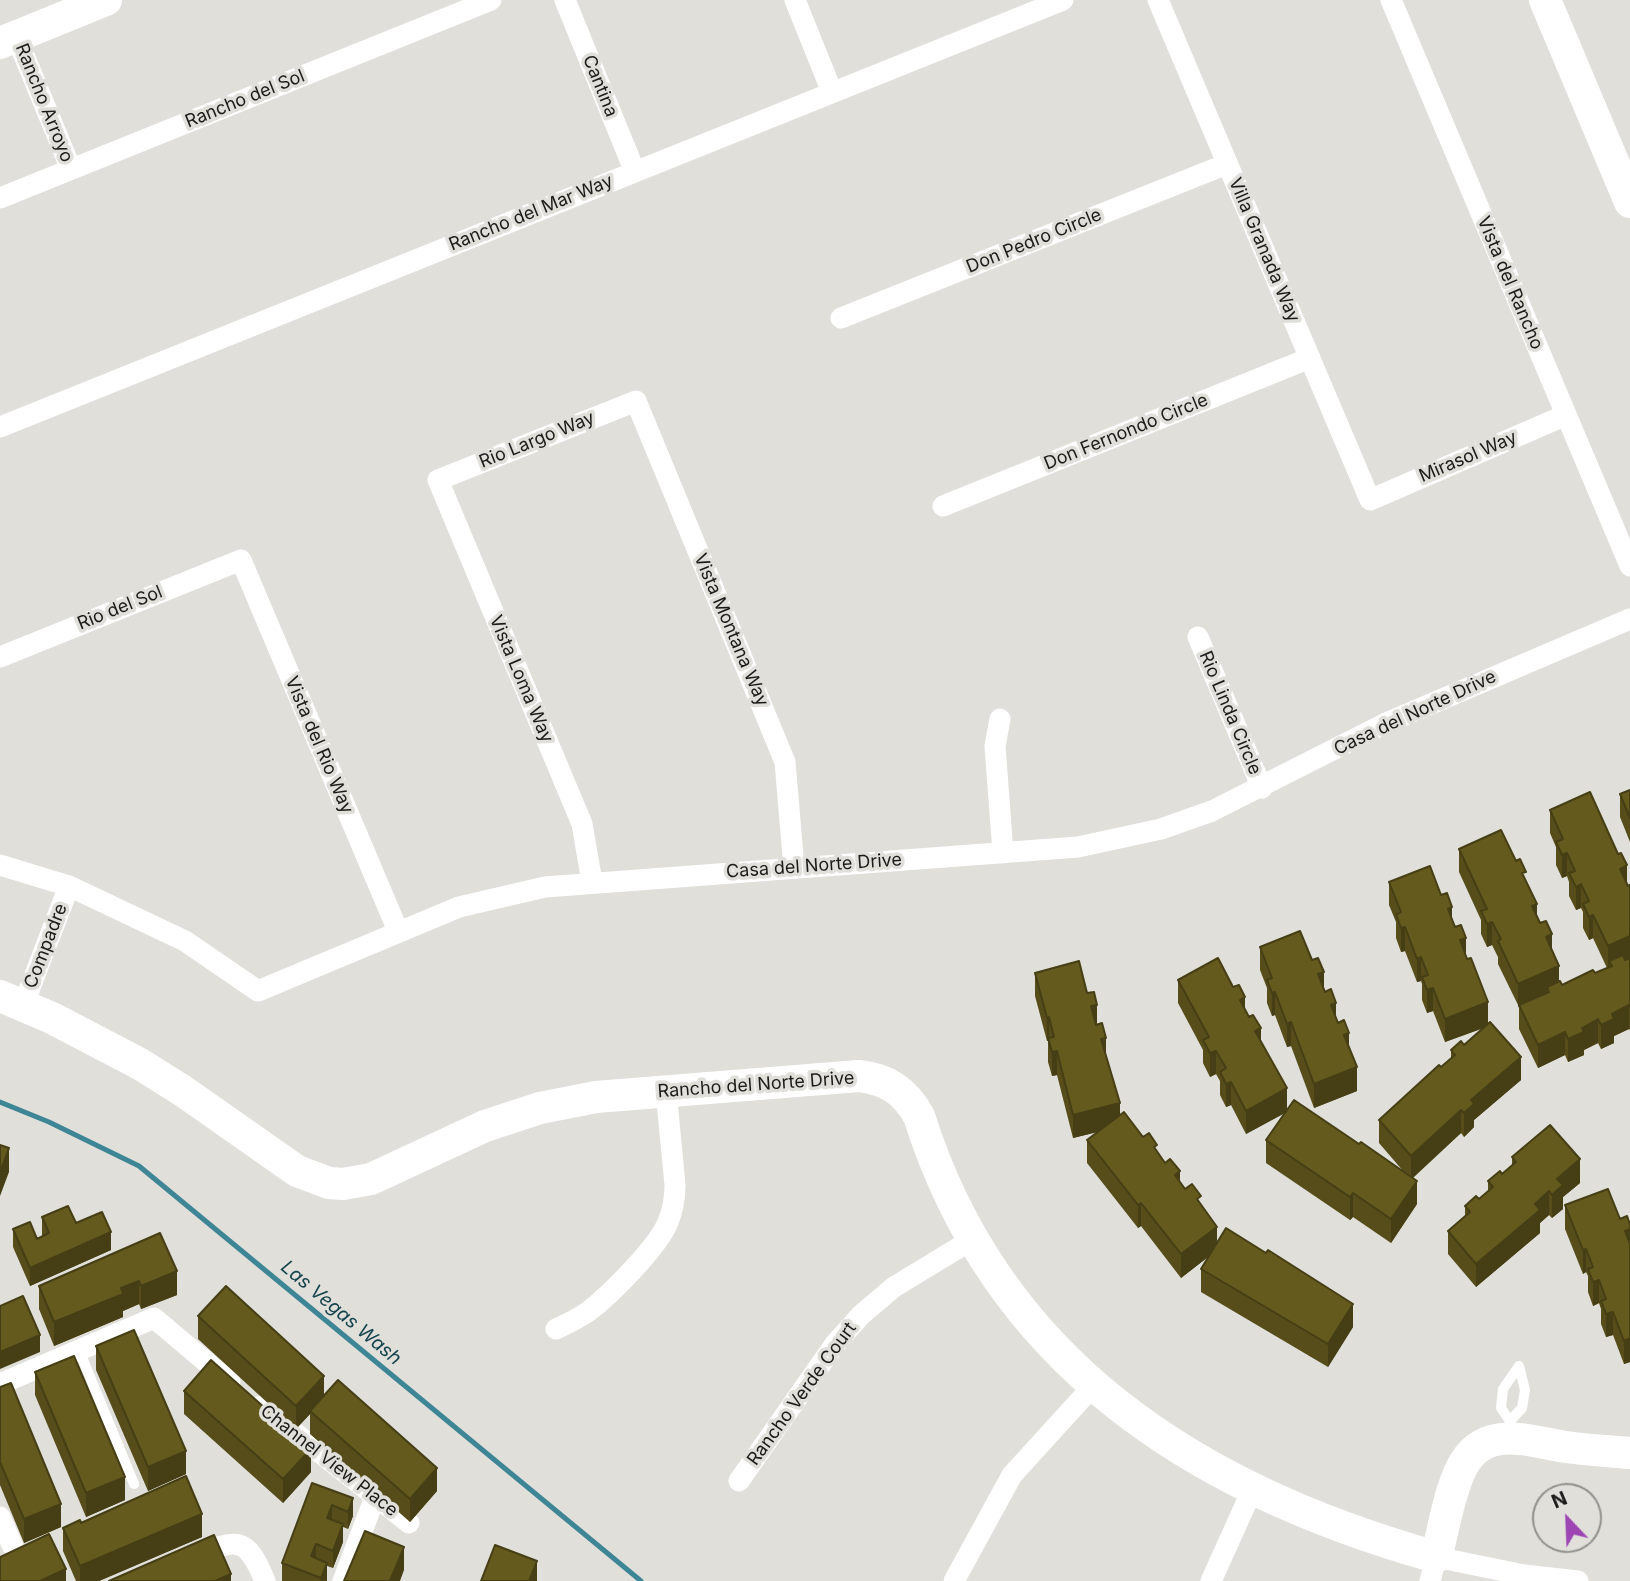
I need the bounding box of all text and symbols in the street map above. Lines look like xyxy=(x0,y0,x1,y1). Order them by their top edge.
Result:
street label: Rancho Arroyo xyxy=(10,41,78,165)
street label: Cantina xyxy=(578,52,622,120)
street label: Rancho del Sol xyxy=(182,65,308,133)
street label: Rancho del Mar Way xyxy=(446,170,616,256)
street label: Villa Granada Way xyxy=(1224,175,1304,325)
street label: Don Pedro Circle xyxy=(963,204,1105,278)
street label: Vista del Rancho xyxy=(1472,213,1548,353)
street label: Don Fernondo Circle xyxy=(1041,389,1211,475)
street label: Rio Largo Way xyxy=(476,407,598,473)
street label: Mirasol Way xyxy=(1416,427,1520,487)
street label: Vista Montana Way xyxy=(689,550,773,710)
street label: Rio del Sol xyxy=(74,581,166,635)
street label: Vista Loma Way xyxy=(484,612,558,746)
street label: Rio Linda Circle xyxy=(1194,648,1266,778)
street label: Casa del Norte Drive xyxy=(1331,666,1499,760)
street label: Vista del Rio Way xyxy=(280,673,358,817)
street label: Casa del Norte Drive xyxy=(725,849,903,883)
street label: Compadre xyxy=(20,901,72,991)
street label: Rancho del Norte Drive xyxy=(657,1067,855,1103)
water label: Las Vegas Wash xyxy=(276,1256,406,1370)
street label: Rancho Verde Court xyxy=(743,1318,861,1470)
street label: Channel View Place xyxy=(256,1401,402,1521)
north arrow xyxy=(1532,1483,1602,1553)
text: N xyxy=(1548,1487,1571,1513)

